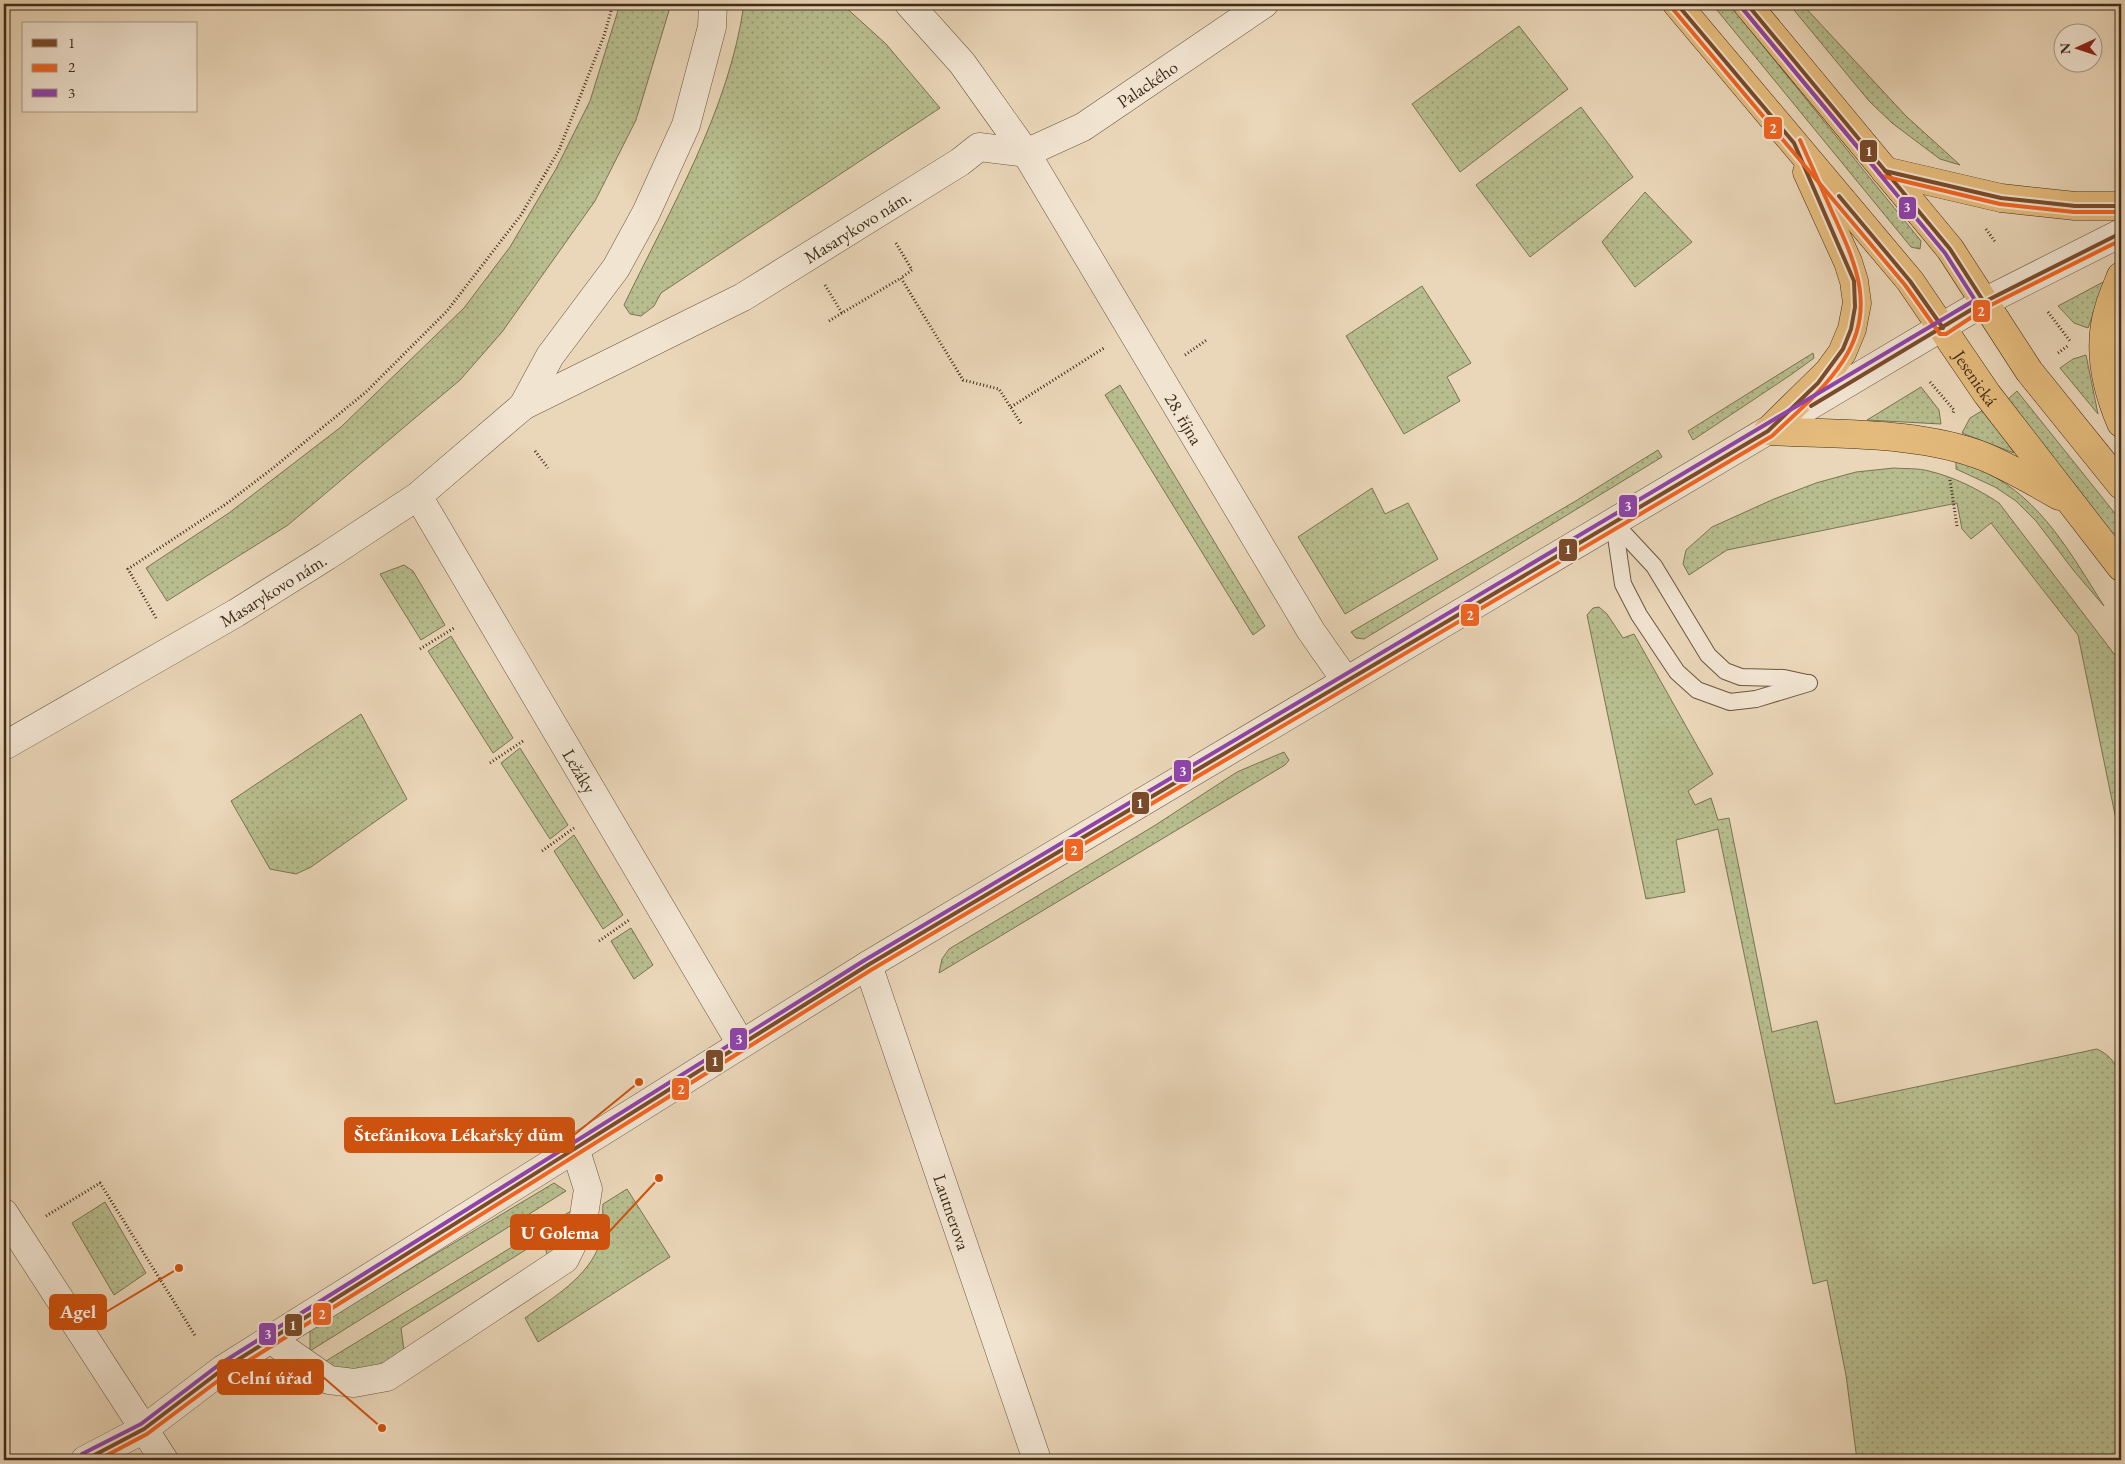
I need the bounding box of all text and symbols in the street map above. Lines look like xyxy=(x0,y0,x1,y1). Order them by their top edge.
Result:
legend xyxy=(22,22,198,112)
north arrow xyxy=(2052,22,2102,72)
text: 1 xyxy=(68,33,75,52)
text: N xyxy=(2056,42,2074,55)
street label: Palackého xyxy=(1112,55,1182,112)
text: 2 xyxy=(68,57,76,76)
text: 3 xyxy=(68,83,75,102)
line badge: 2 xyxy=(1763,116,1783,140)
text: 2 xyxy=(1769,119,1777,137)
line badge: 1 xyxy=(1859,139,1878,163)
text: 1 xyxy=(1865,142,1873,160)
street label: Masarykovo nám. xyxy=(799,184,915,268)
line badge: 3 xyxy=(1898,196,1917,220)
text: 3 xyxy=(1903,198,1911,216)
line badge: 2 xyxy=(1972,299,1991,323)
text: 2 xyxy=(1977,302,1985,320)
street label: Jesenická xyxy=(1948,344,2004,411)
street label: 28. října xyxy=(1160,389,1209,449)
line badge: 3 xyxy=(1618,494,1638,518)
text: 3 xyxy=(1624,497,1632,515)
line badge: 1 xyxy=(1558,538,1578,562)
text: 1 xyxy=(1564,540,1572,558)
street label: Masarykovo nám. xyxy=(215,548,331,632)
line badge: 2 xyxy=(1460,603,1480,627)
text: 2 xyxy=(1466,606,1474,624)
street label: Ležáky xyxy=(558,744,602,797)
line badge: 3 xyxy=(1173,759,1192,783)
text: 3 xyxy=(1179,762,1187,780)
line badge: 1 xyxy=(1131,791,1150,815)
text: 1 xyxy=(1136,794,1144,812)
line badge: 2 xyxy=(1064,838,1084,862)
text: 2 xyxy=(1070,841,1078,859)
line badge: 3 xyxy=(729,1027,748,1051)
text: 3 xyxy=(735,1030,743,1048)
line badge: 1 xyxy=(705,1049,724,1073)
text: 1 xyxy=(711,1052,719,1070)
line badge: 2 xyxy=(671,1077,690,1101)
text: 2 xyxy=(677,1080,685,1098)
callout: Štefánikova Lékařský dům xyxy=(345,1118,574,1152)
text: Štefánikova Lékařský dům xyxy=(354,1122,564,1147)
street label: Lautnerova xyxy=(929,1171,976,1254)
callout: U Golema xyxy=(511,1215,609,1249)
text: U Golema xyxy=(521,1220,600,1245)
callout: Agel xyxy=(50,1295,106,1329)
text: Agel xyxy=(59,1299,97,1324)
line badge: 2 xyxy=(312,1302,332,1326)
text: 2 xyxy=(318,1305,326,1323)
line badge: 1 xyxy=(284,1313,303,1337)
text: 1 xyxy=(289,1316,297,1334)
line badge: 3 xyxy=(258,1322,277,1346)
text: 3 xyxy=(264,1325,272,1343)
callout: Celní úřad xyxy=(218,1360,323,1394)
text: Celní úřad xyxy=(228,1365,313,1390)

